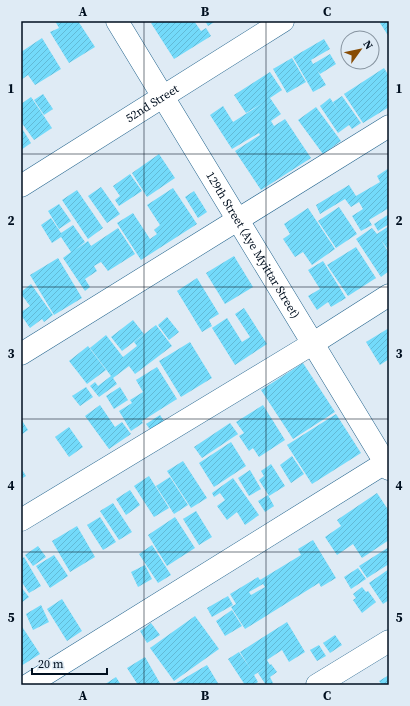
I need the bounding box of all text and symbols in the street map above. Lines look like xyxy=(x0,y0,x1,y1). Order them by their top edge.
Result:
text: A xyxy=(79,3,88,20)
text: B xyxy=(201,3,210,20)
text: C xyxy=(323,3,331,20)
north arrow xyxy=(340,30,380,70)
text: N xyxy=(359,37,376,52)
text: 1 xyxy=(7,80,15,97)
text: 1 xyxy=(395,80,403,97)
street label: 52nd Street xyxy=(123,81,182,126)
street label: 129th Street (Aye Myittar Street) xyxy=(202,169,304,321)
text: 2 xyxy=(7,212,15,229)
text: 2 xyxy=(395,212,403,229)
text: 3 xyxy=(7,345,15,362)
text: 3 xyxy=(395,345,403,362)
text: 4 xyxy=(7,477,15,494)
text: 4 xyxy=(395,477,403,494)
text: 5 xyxy=(7,609,15,626)
text: 5 xyxy=(395,609,403,626)
scale bar xyxy=(32,650,107,676)
text: 20 m xyxy=(38,656,64,672)
text: A xyxy=(79,687,88,704)
text: B xyxy=(201,687,210,704)
text: C xyxy=(323,687,331,704)

